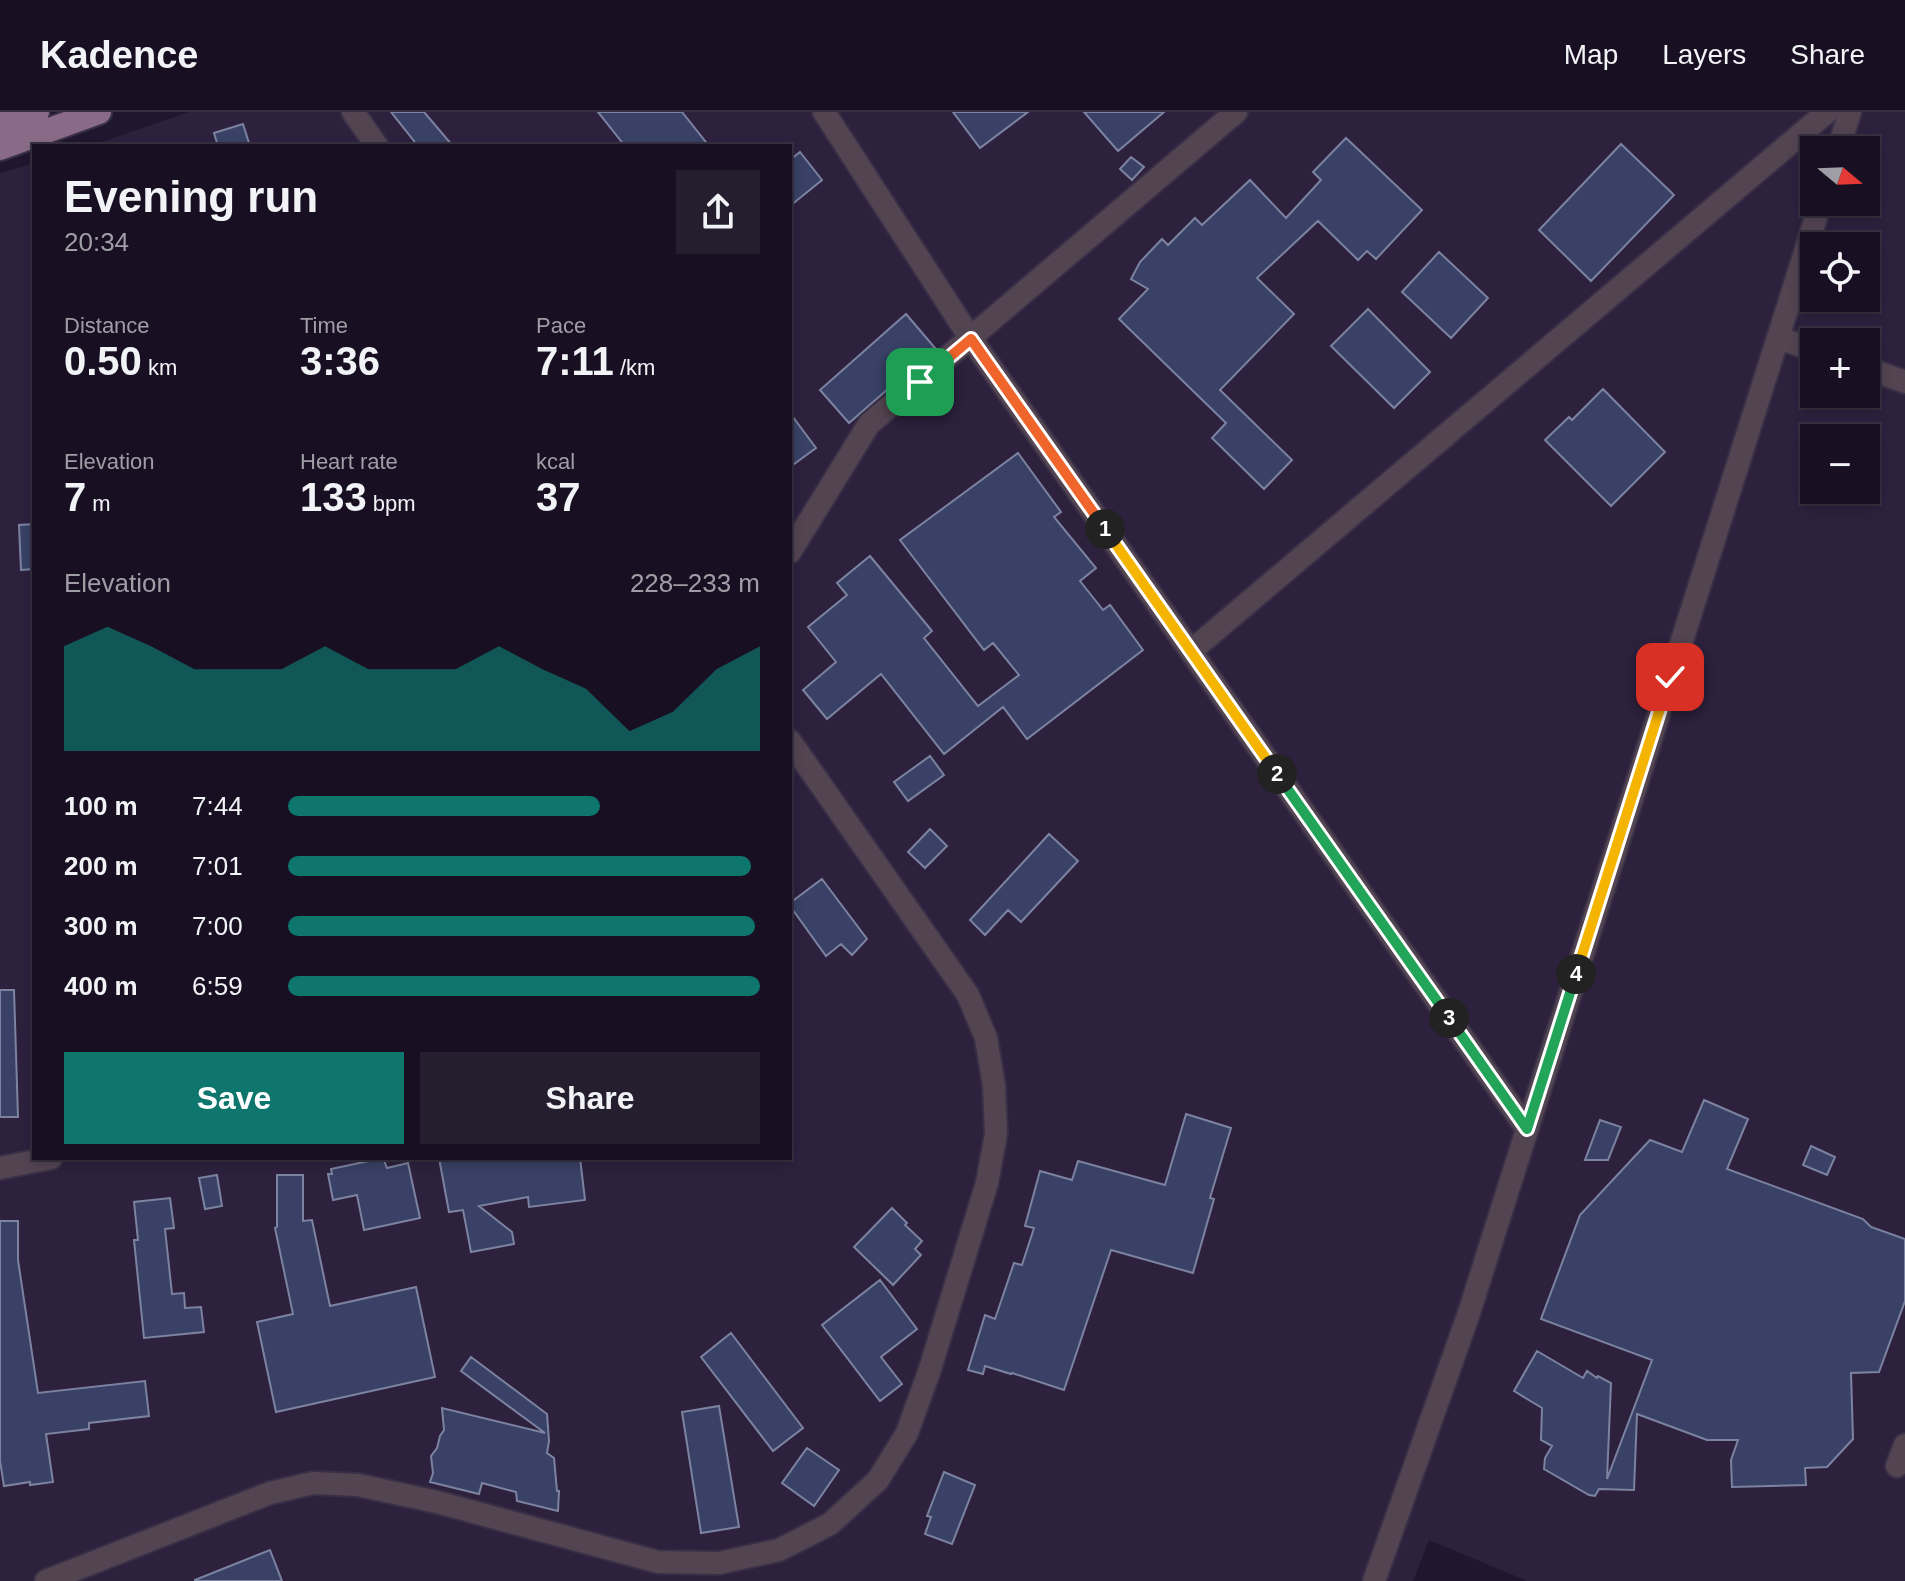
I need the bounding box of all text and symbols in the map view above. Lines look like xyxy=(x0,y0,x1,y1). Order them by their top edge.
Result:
text: Kadence xyxy=(40,34,198,76)
text: Map xyxy=(1564,39,1618,70)
text: Layers xyxy=(1662,39,1746,70)
text: Share xyxy=(1790,39,1865,70)
north arrow xyxy=(1800,136,1880,216)
map controls xyxy=(1800,136,1880,504)
button: share xyxy=(676,170,760,254)
text: Evening run xyxy=(64,172,318,221)
text: 20:34 xyxy=(64,227,129,257)
button: locate xyxy=(1800,232,1880,312)
text: Distance xyxy=(64,313,150,338)
text: Time xyxy=(300,313,348,338)
text: Pace xyxy=(536,313,586,338)
button: + xyxy=(1800,328,1880,408)
text: 0.50 xyxy=(64,339,142,383)
text: 3:36 xyxy=(300,339,380,383)
text: 7:11 xyxy=(536,339,614,383)
pin xyxy=(886,348,954,416)
text: km xyxy=(142,355,177,380)
text: /km xyxy=(614,355,655,380)
icon: arrive xyxy=(898,360,942,404)
button: − xyxy=(1800,424,1880,504)
text: Elevation xyxy=(64,449,155,474)
text: Heart rate xyxy=(300,449,398,474)
text: kcal xyxy=(536,449,575,474)
text: 7 xyxy=(64,475,86,519)
text: 133 xyxy=(300,475,367,519)
text: 37 xyxy=(536,475,581,519)
text: m xyxy=(86,491,111,516)
text: bpm xyxy=(367,491,416,516)
pin: 1 xyxy=(1085,509,1125,549)
text: 1 xyxy=(1099,516,1111,541)
text: Elevation xyxy=(64,568,171,598)
text: 228–233 m xyxy=(630,568,760,598)
pin xyxy=(1636,643,1704,711)
icon: check xyxy=(1648,655,1692,699)
pin: 2 xyxy=(1257,754,1297,794)
text: 2 xyxy=(1271,761,1283,786)
text: 100 m xyxy=(64,791,138,821)
text: 7:44 xyxy=(192,791,243,821)
text: 200 m xyxy=(64,851,138,881)
text: 7:01 xyxy=(192,851,243,881)
text: 300 m xyxy=(64,911,138,941)
text: 7:00 xyxy=(192,911,243,941)
pin: 4 xyxy=(1556,954,1596,994)
text: 4 xyxy=(1570,961,1582,986)
text: 400 m xyxy=(64,971,138,1001)
text: 6:59 xyxy=(192,971,243,1001)
pin: 3 xyxy=(1429,998,1469,1038)
text: 3 xyxy=(1443,1005,1455,1030)
button: Save xyxy=(64,1052,404,1144)
button: Share xyxy=(420,1052,760,1144)

